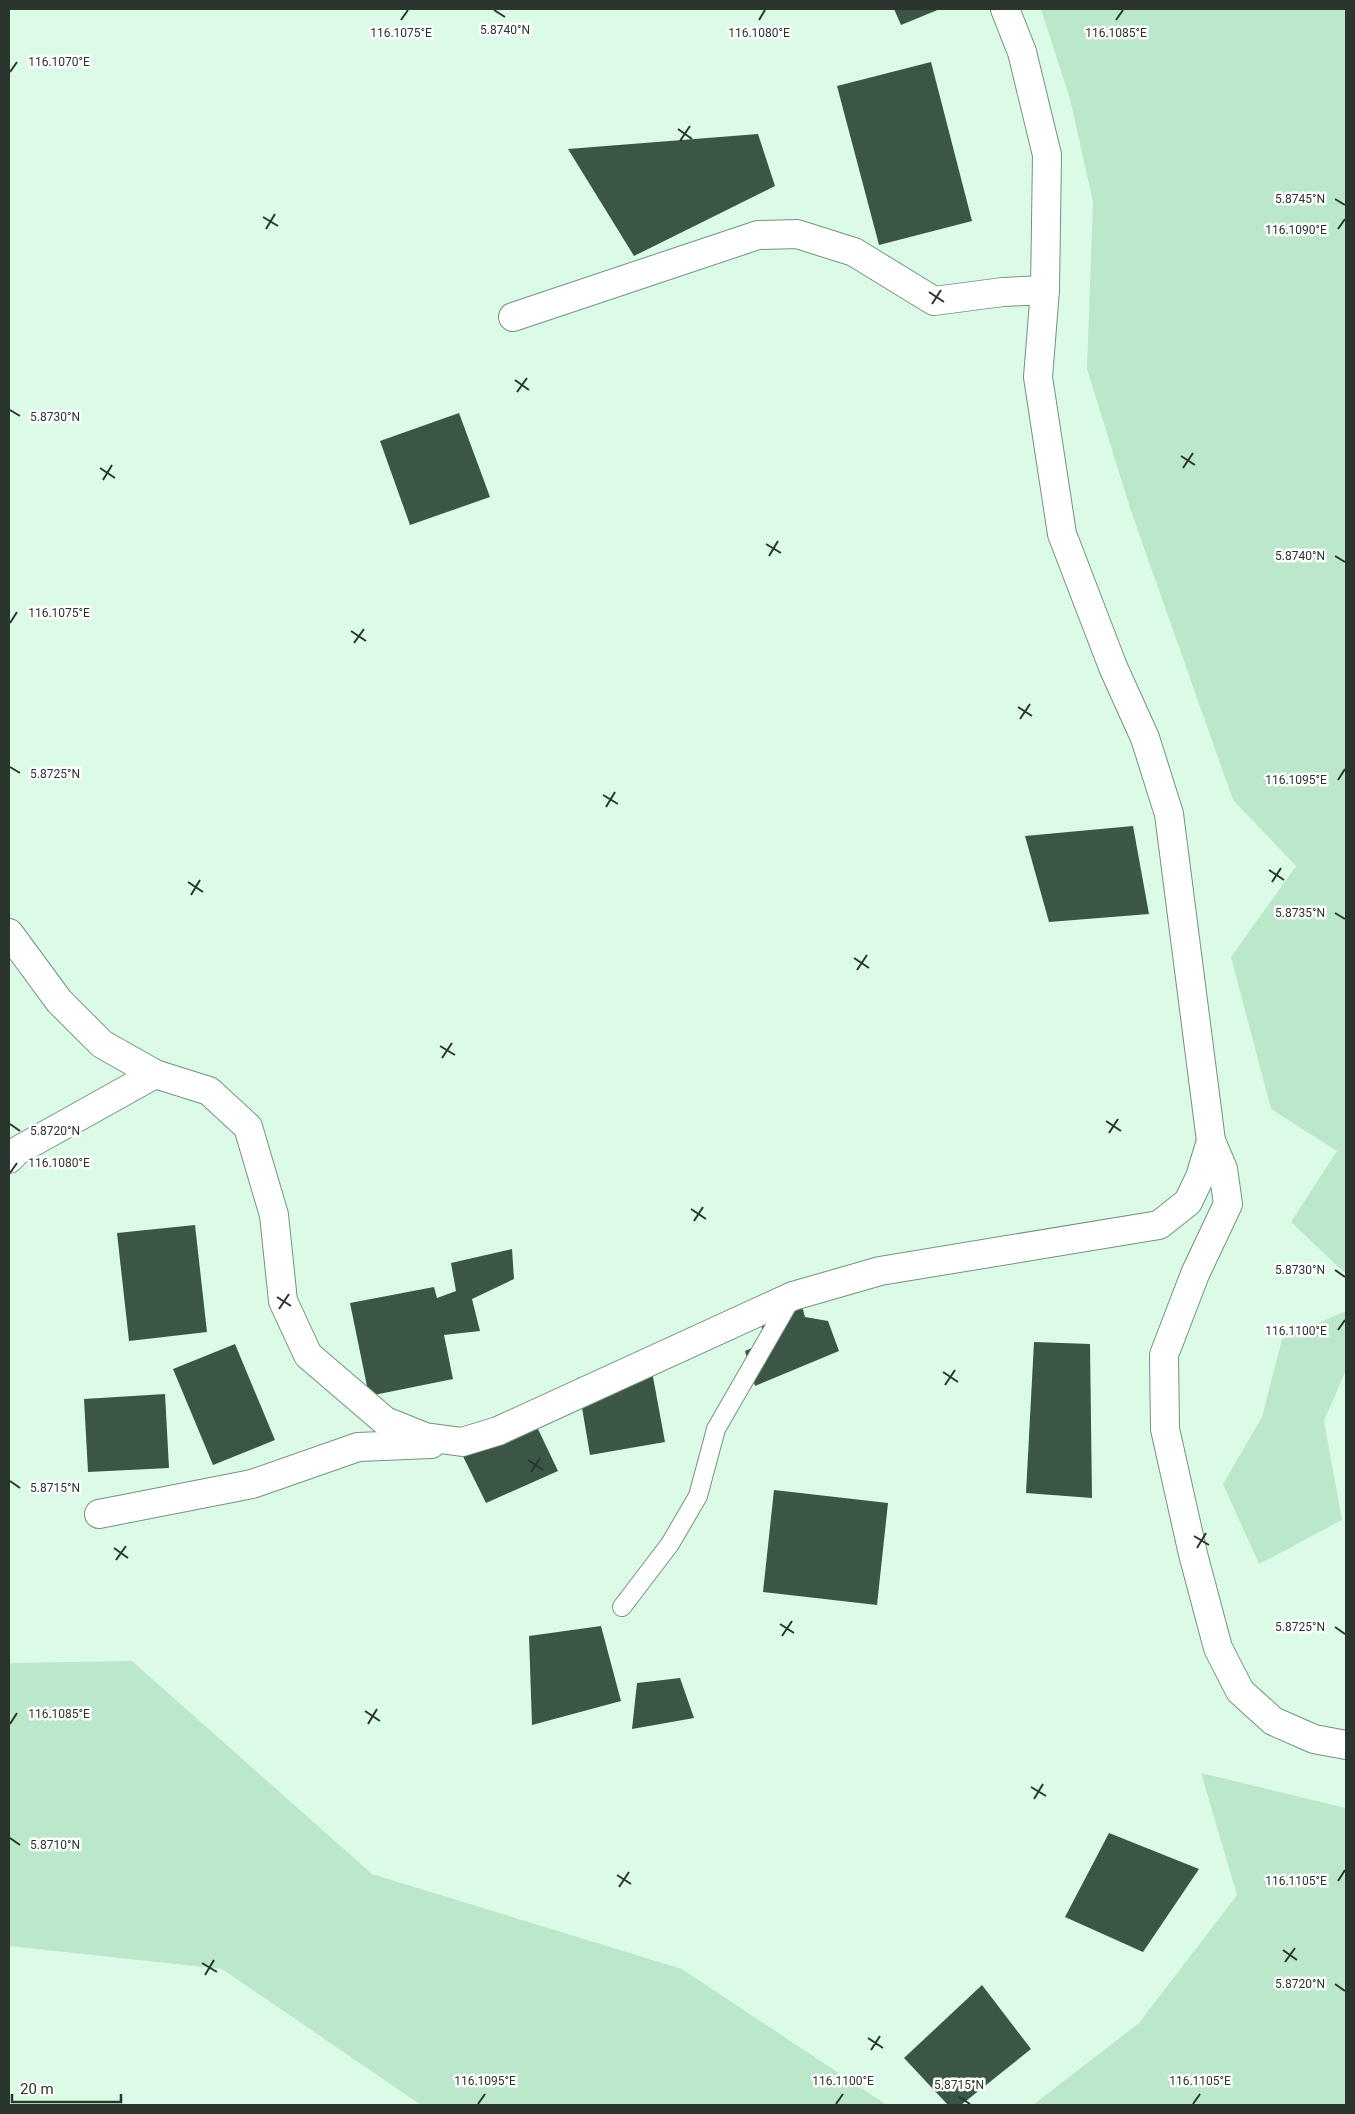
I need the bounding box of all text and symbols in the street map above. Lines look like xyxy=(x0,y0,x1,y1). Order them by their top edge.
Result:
text: 5.8740°N xyxy=(480,23,530,37)
text: 116.1075°E xyxy=(370,26,432,40)
text: 116.1080°E xyxy=(728,26,790,40)
text: 116.1085°E xyxy=(1085,26,1147,40)
text: 116.1070°E xyxy=(28,55,90,69)
text: 5.8745°N xyxy=(1275,192,1325,206)
text: 116.1090°E xyxy=(1265,223,1327,237)
text: 5.8730°N xyxy=(30,410,80,424)
text: 5.8740°N xyxy=(1275,549,1325,563)
text: 116.1075°E xyxy=(28,606,90,620)
text: 5.8725°N xyxy=(30,767,80,781)
text: 116.1095°E xyxy=(1265,773,1327,787)
text: 5.8735°N xyxy=(1275,906,1325,920)
text: 5.8720°N xyxy=(30,1124,80,1138)
text: 116.1080°E xyxy=(28,1156,90,1170)
text: 5.8730°N xyxy=(1275,1263,1325,1277)
text: 116.1100°E xyxy=(1265,1324,1327,1338)
text: 5.8715°N xyxy=(30,1481,80,1495)
text: 5.8725°N xyxy=(1275,1620,1325,1634)
text: 116.1085°E xyxy=(28,1707,90,1721)
text: 5.8710°N xyxy=(30,1838,80,1852)
text: 116.1105°E xyxy=(1265,1874,1327,1888)
text: 5.8720°N xyxy=(1275,1977,1325,1991)
scale bar xyxy=(12,2072,121,2104)
text: 116.1095°E xyxy=(454,2074,516,2088)
text: 116.1100°E xyxy=(812,2074,874,2088)
text: 116.1105°E xyxy=(1169,2074,1231,2088)
text: 5.8715°N xyxy=(934,2078,984,2092)
text: 20 m xyxy=(20,2080,54,2098)

